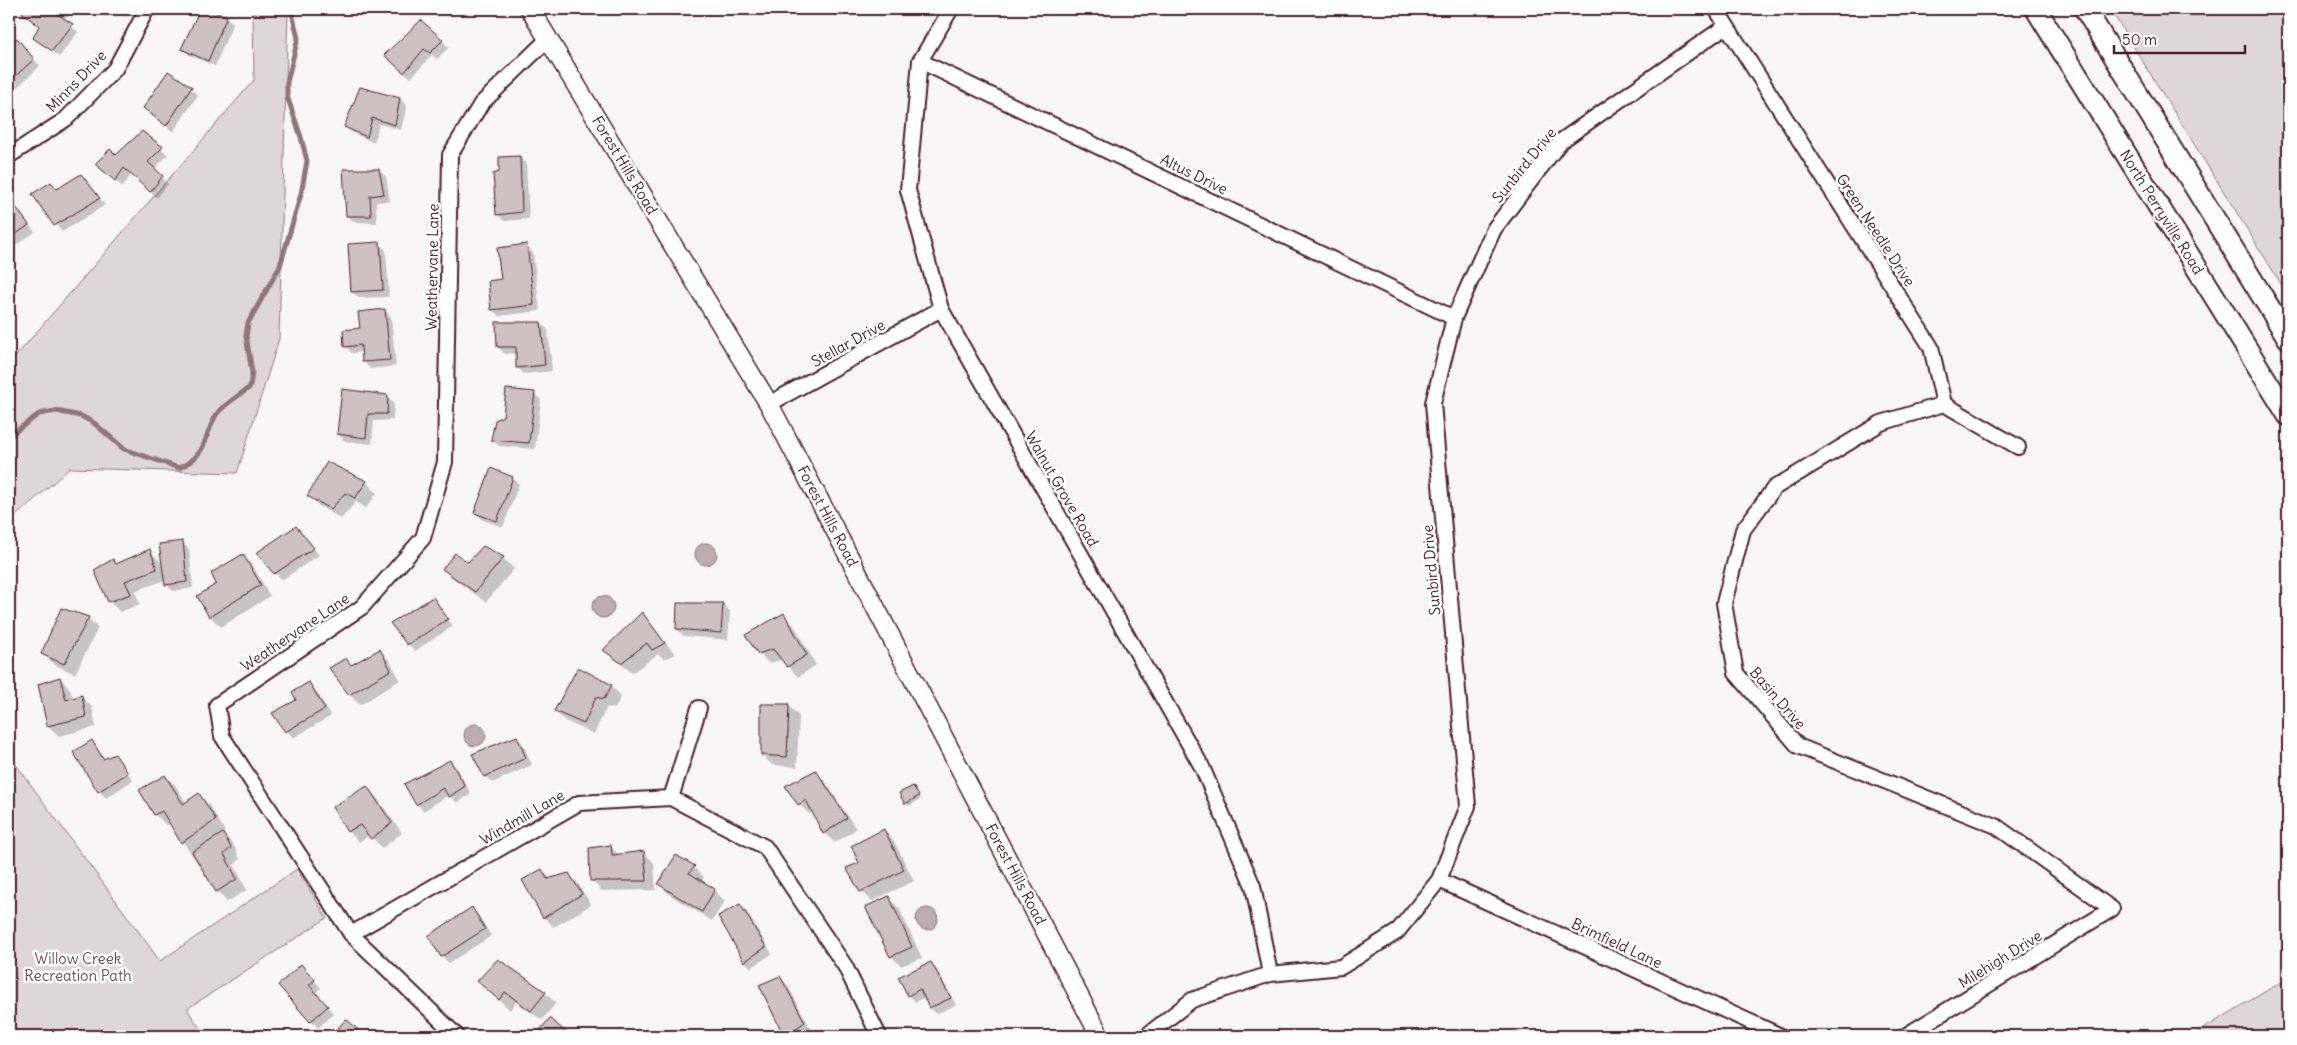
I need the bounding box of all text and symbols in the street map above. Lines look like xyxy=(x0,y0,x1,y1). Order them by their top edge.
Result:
scale bar xyxy=(2114,22,2246,54)
text: 50 m xyxy=(2122,30,2157,49)
street label: Minns Drive xyxy=(42,46,110,116)
street label: Forest Hills Road xyxy=(588,112,662,218)
street label: Sunbird Drive xyxy=(1488,124,1560,206)
street label: North Perryville Road xyxy=(2116,146,2208,278)
street label: Altus Drive xyxy=(1157,150,1231,198)
street label: Green Needle Drive xyxy=(1832,170,1920,290)
street label: Weathervane Lane xyxy=(421,203,443,331)
street label: Stellar Drive xyxy=(808,315,888,371)
street label: Walnut Grove Road xyxy=(1021,428,1103,550)
street label: Forest Hills Road xyxy=(793,462,863,570)
street label: Sunbird Drive xyxy=(1418,524,1444,616)
street label: Weathervane Lane xyxy=(237,589,353,675)
street label: Basin Drive xyxy=(1746,663,1810,733)
street label: Windmill Lane xyxy=(476,785,568,849)
street label: Forest Hills Road xyxy=(981,820,1051,928)
street label: Brimfield Lane xyxy=(1569,914,1665,972)
street label: Milehigh Drive xyxy=(1955,926,2045,992)
park label: Willow Creek Recreation Path xyxy=(24,949,132,985)

